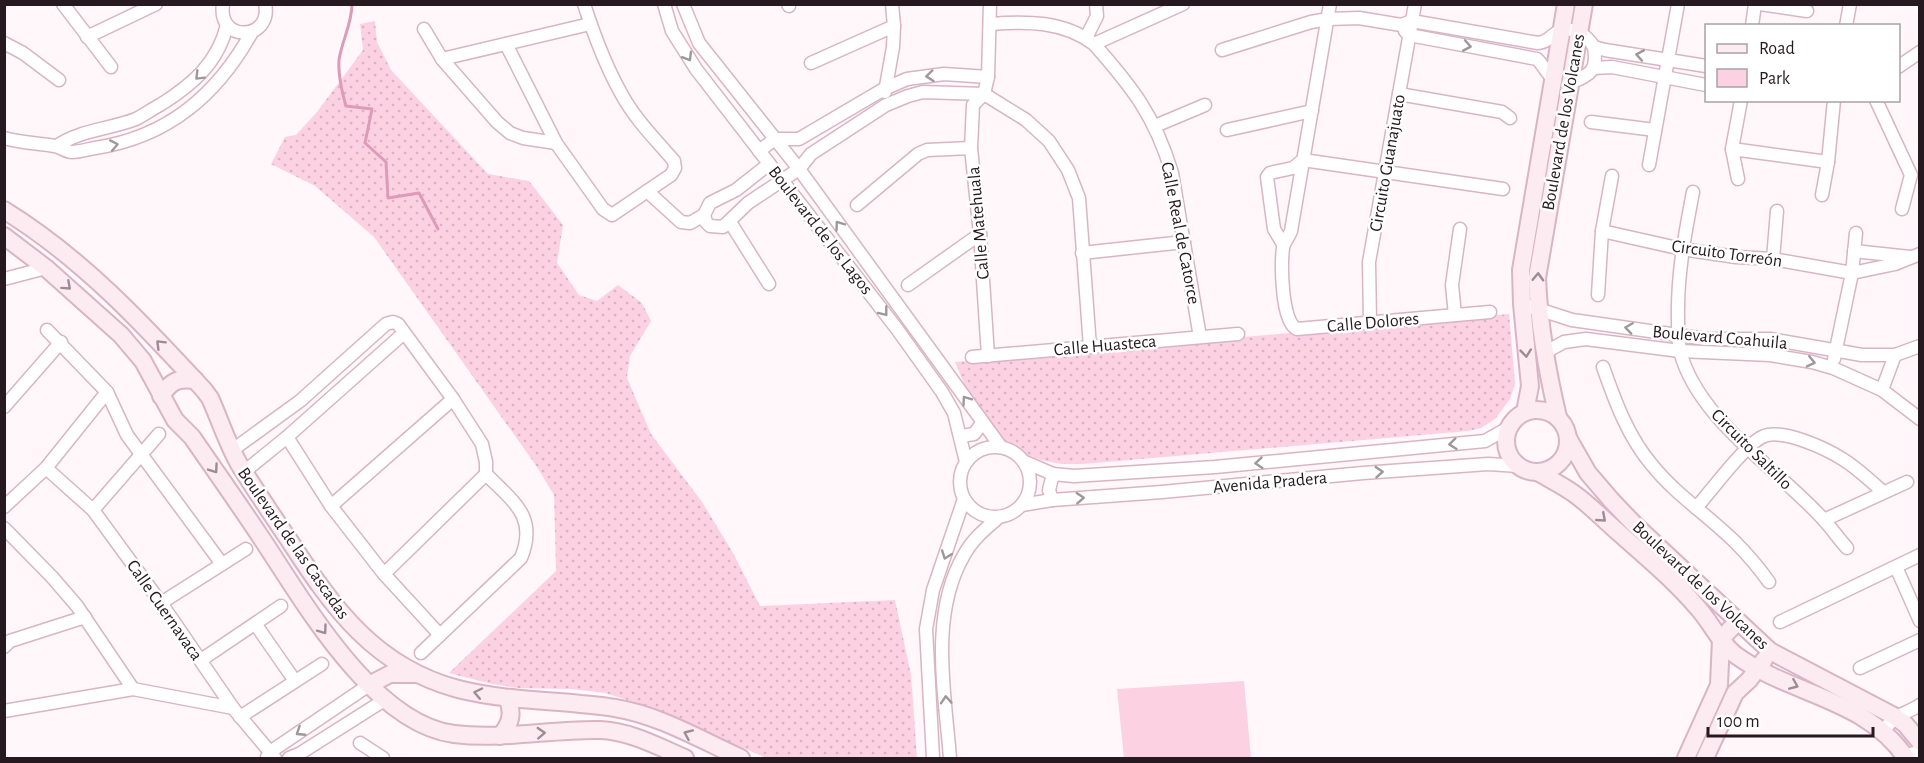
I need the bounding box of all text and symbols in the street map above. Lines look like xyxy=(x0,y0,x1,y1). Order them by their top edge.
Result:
legend xyxy=(1705,24,1900,102)
street label: Boulevard de los Volcanes xyxy=(1540,32,1588,212)
one-way arrow xyxy=(1462,39,1471,51)
text: Road xyxy=(1759,40,1795,58)
one-way arrow xyxy=(1636,49,1646,62)
one-way arrow xyxy=(681,51,693,61)
one-way arrow xyxy=(196,68,207,79)
one-way arrow xyxy=(925,69,935,82)
text: Park xyxy=(1759,70,1791,88)
street label: Circuito Guanajuato xyxy=(1367,93,1409,233)
one-way arrow xyxy=(108,139,118,152)
street label: Calle Real de Catorce xyxy=(1157,160,1203,306)
street label: Boulevard de los Lagos xyxy=(765,163,876,298)
street label: Calle Matehuala xyxy=(965,166,993,280)
one-way arrow xyxy=(835,220,846,231)
street label: Circuito Torreón xyxy=(1670,237,1783,271)
one-way arrow xyxy=(1531,272,1544,281)
one-way arrow xyxy=(60,279,70,290)
one-way arrow xyxy=(877,305,888,316)
street label: Calle Dolores xyxy=(1326,310,1420,336)
one-way arrow xyxy=(1624,323,1633,335)
street label: Boulevard Coahuila xyxy=(1652,323,1788,353)
street label: Calle Huasteca xyxy=(1053,333,1157,359)
one-way arrow xyxy=(157,340,168,351)
one-way arrow xyxy=(1519,348,1532,358)
one-way arrow xyxy=(1806,355,1816,368)
one-way arrow xyxy=(962,395,973,406)
street label: Circuito Saltillo xyxy=(1707,406,1795,494)
one-way arrow xyxy=(1449,437,1458,450)
one-way arrow xyxy=(1255,456,1264,469)
one-way arrow xyxy=(207,462,218,473)
street label: Boulevard de las Cascadas xyxy=(234,464,352,623)
one-way arrow xyxy=(1375,466,1384,479)
street label: Avenida Pradera xyxy=(1212,469,1328,497)
one-way arrow xyxy=(1076,492,1085,505)
one-way arrow xyxy=(1595,511,1606,522)
street label: Boulevard de los Volcanes xyxy=(1629,518,1772,653)
one-way arrow xyxy=(940,549,953,560)
street label: Calle Cuernavaca xyxy=(123,557,205,664)
one-way arrow xyxy=(316,624,327,635)
one-way arrow xyxy=(1788,678,1799,690)
one-way arrow xyxy=(473,688,483,701)
one-way arrow xyxy=(939,696,952,705)
scale bar xyxy=(1708,700,1873,738)
text: 100 m xyxy=(1717,713,1760,731)
one-way arrow xyxy=(296,725,306,737)
one-way arrow xyxy=(536,727,545,740)
one-way arrow xyxy=(684,730,695,742)

